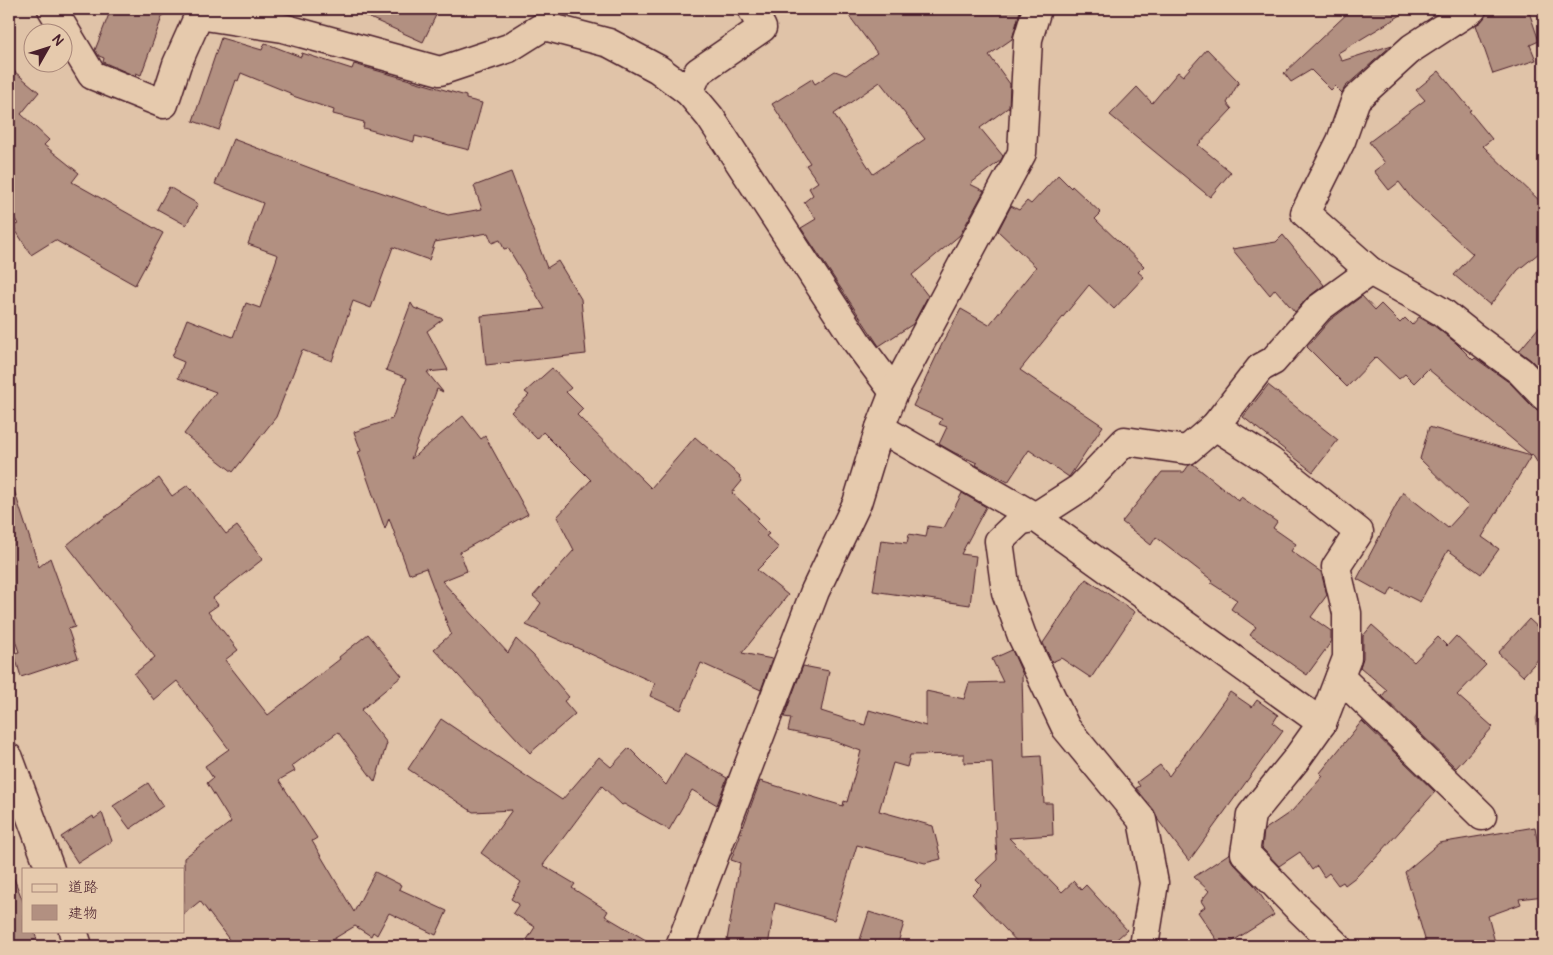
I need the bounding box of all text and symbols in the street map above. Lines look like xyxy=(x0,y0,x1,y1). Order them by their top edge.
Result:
north arrow xyxy=(22,22,72,72)
text: N xyxy=(48,31,67,49)
legend xyxy=(22,868,185,932)
text: 道路 xyxy=(68,878,98,897)
text: 建物 xyxy=(68,904,98,923)

